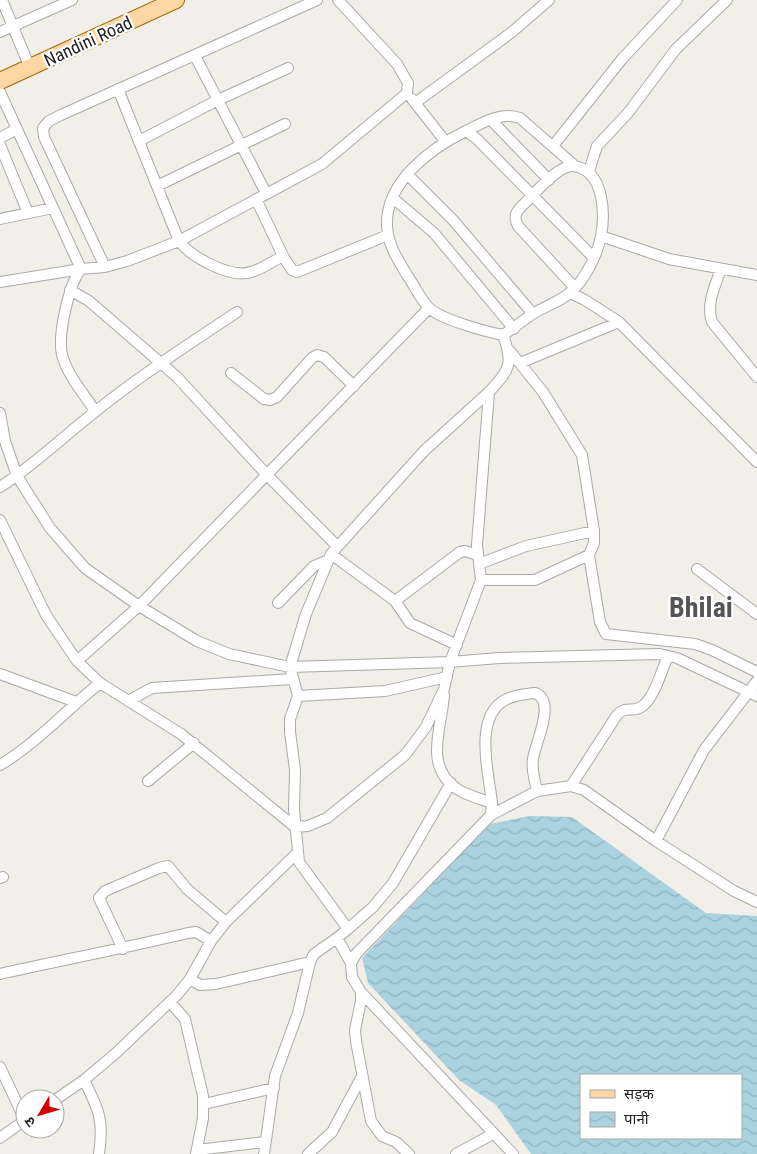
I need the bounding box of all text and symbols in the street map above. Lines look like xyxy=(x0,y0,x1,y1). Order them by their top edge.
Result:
street label: Nandini Road xyxy=(41,11,135,71)
district label: Bhilai xyxy=(669,591,733,624)
legend xyxy=(580,1074,742,1139)
text: सड़क xyxy=(624,1085,654,1103)
north arrow xyxy=(15,1089,65,1139)
text: पानी xyxy=(624,1110,650,1128)
text: उ xyxy=(20,1113,39,1130)

